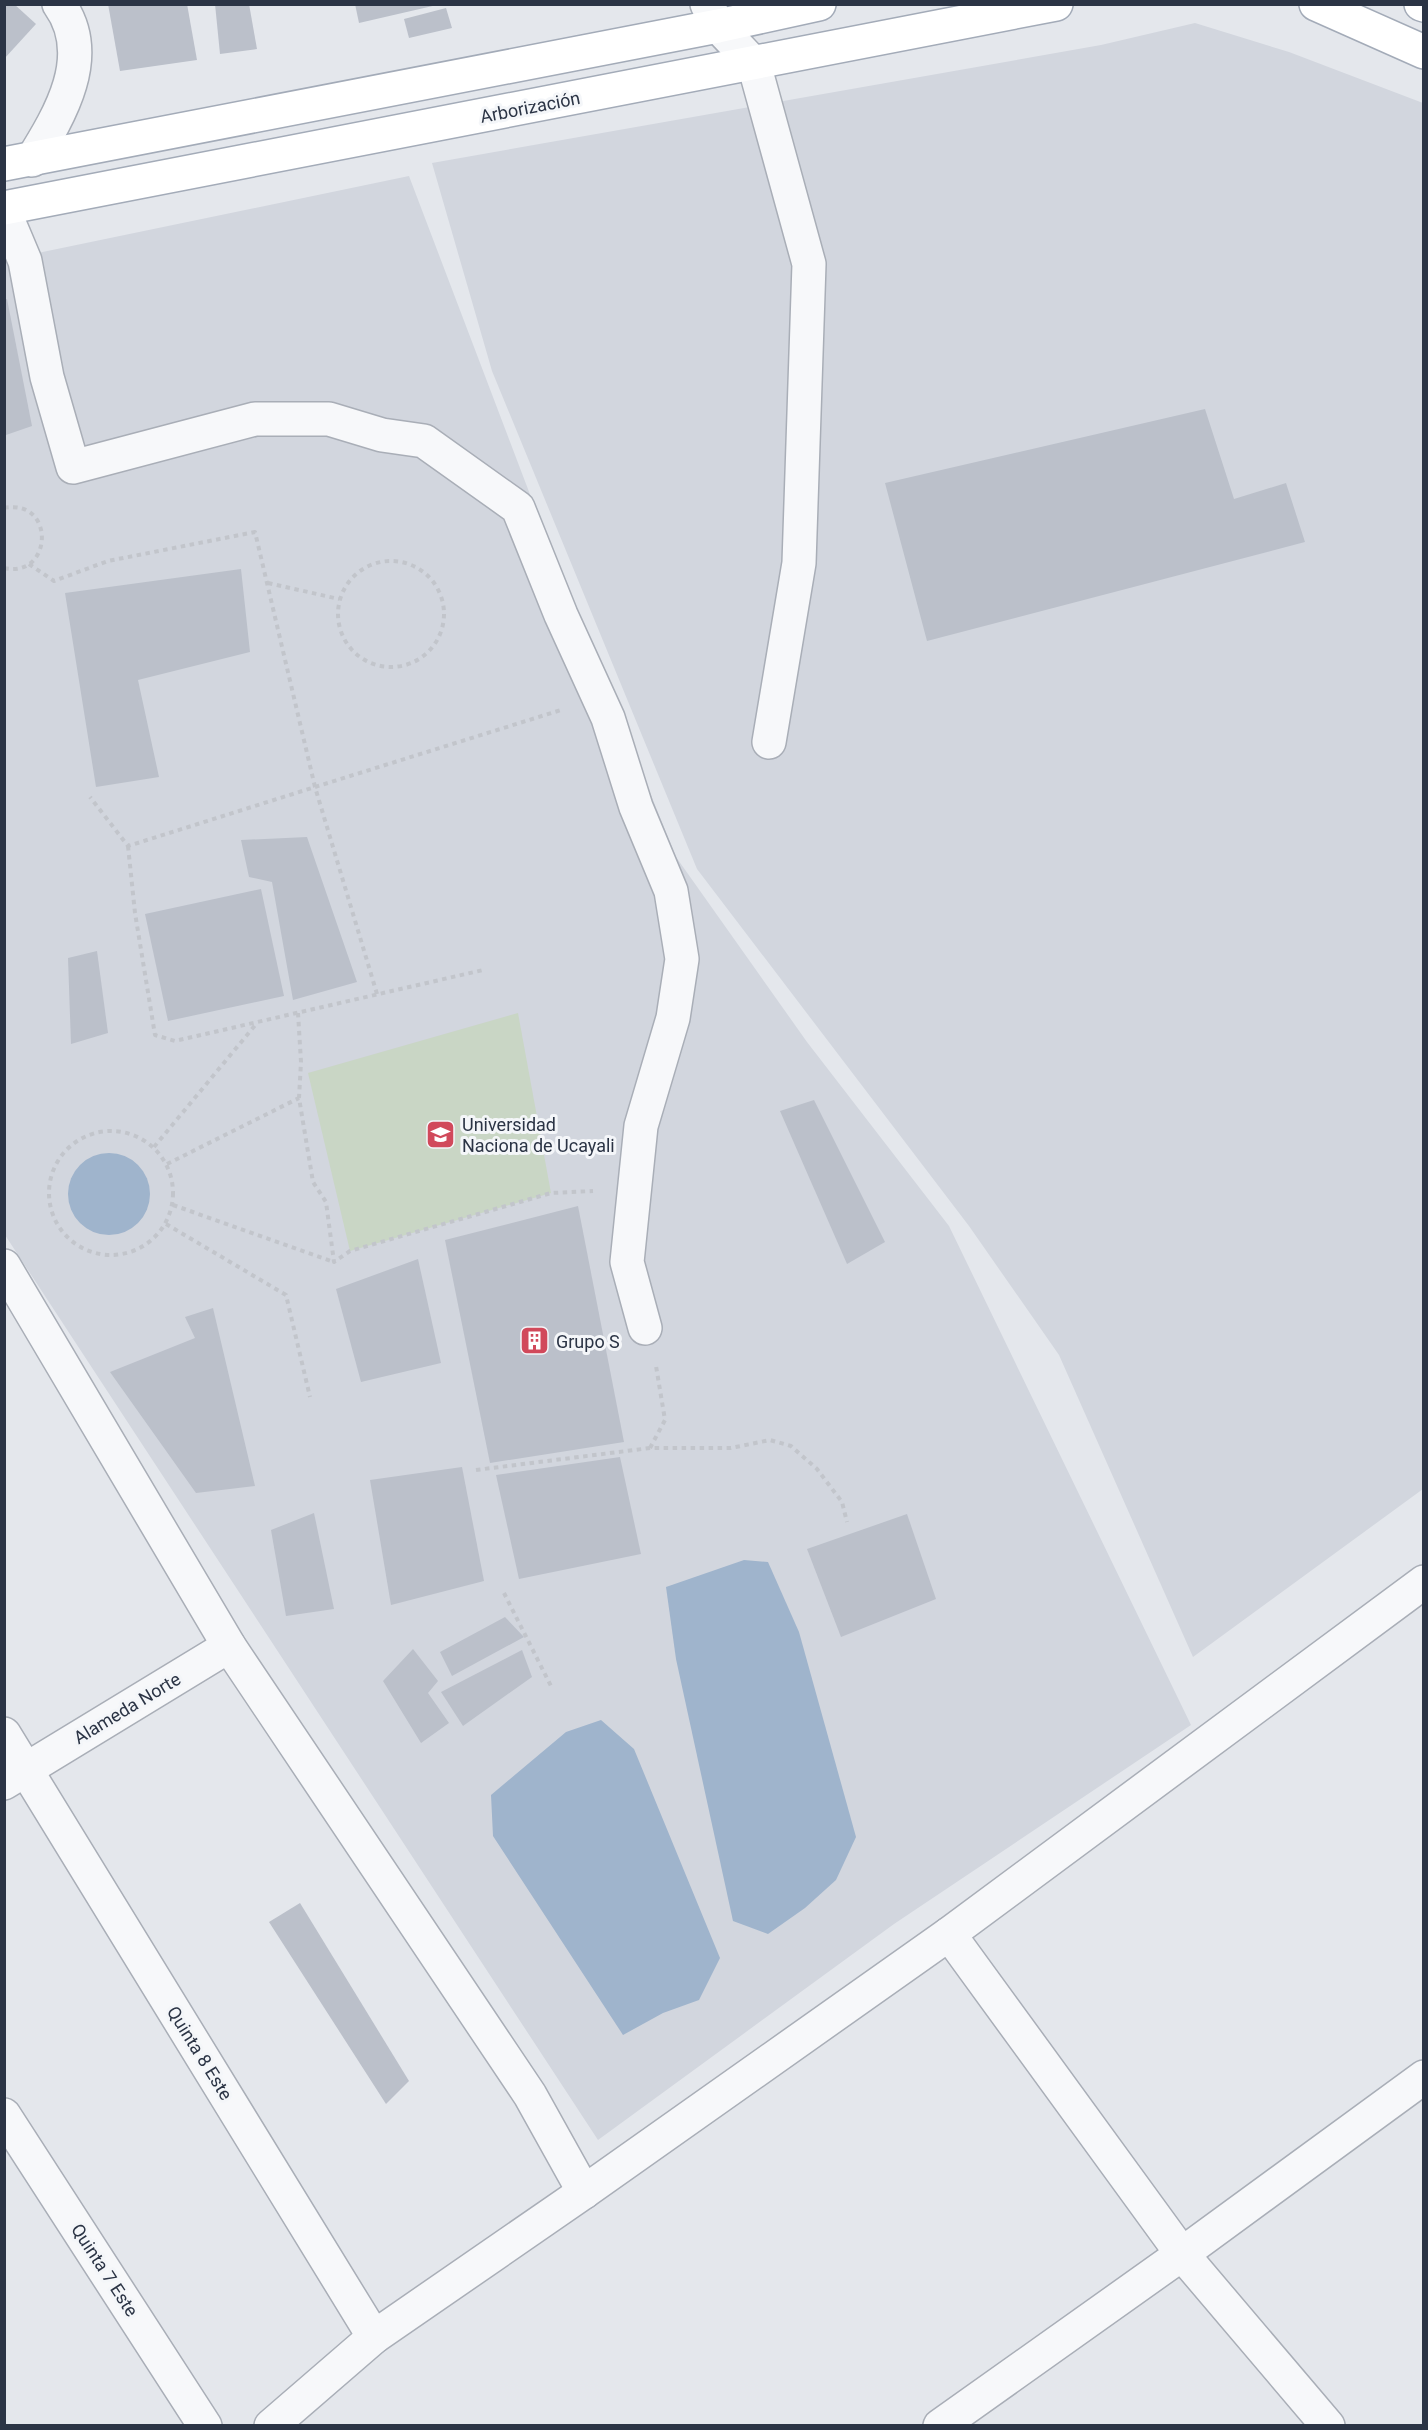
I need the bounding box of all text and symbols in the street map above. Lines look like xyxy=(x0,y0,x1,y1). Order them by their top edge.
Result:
street label: Arborización xyxy=(478,87,582,127)
place label: Universidad Naciona de Ucayali xyxy=(462,1114,615,1156)
school or university icon: Universidad Naciona de Ucayali xyxy=(425,1118,457,1150)
building icon: Grupo S xyxy=(519,1325,551,1357)
place label: Grupo S xyxy=(556,1331,620,1352)
street label: Alameda Norte xyxy=(70,1668,184,1748)
street label: Quinta 8 Este xyxy=(163,2002,237,2104)
street label: Quinta 7 Este xyxy=(67,2220,143,2320)

